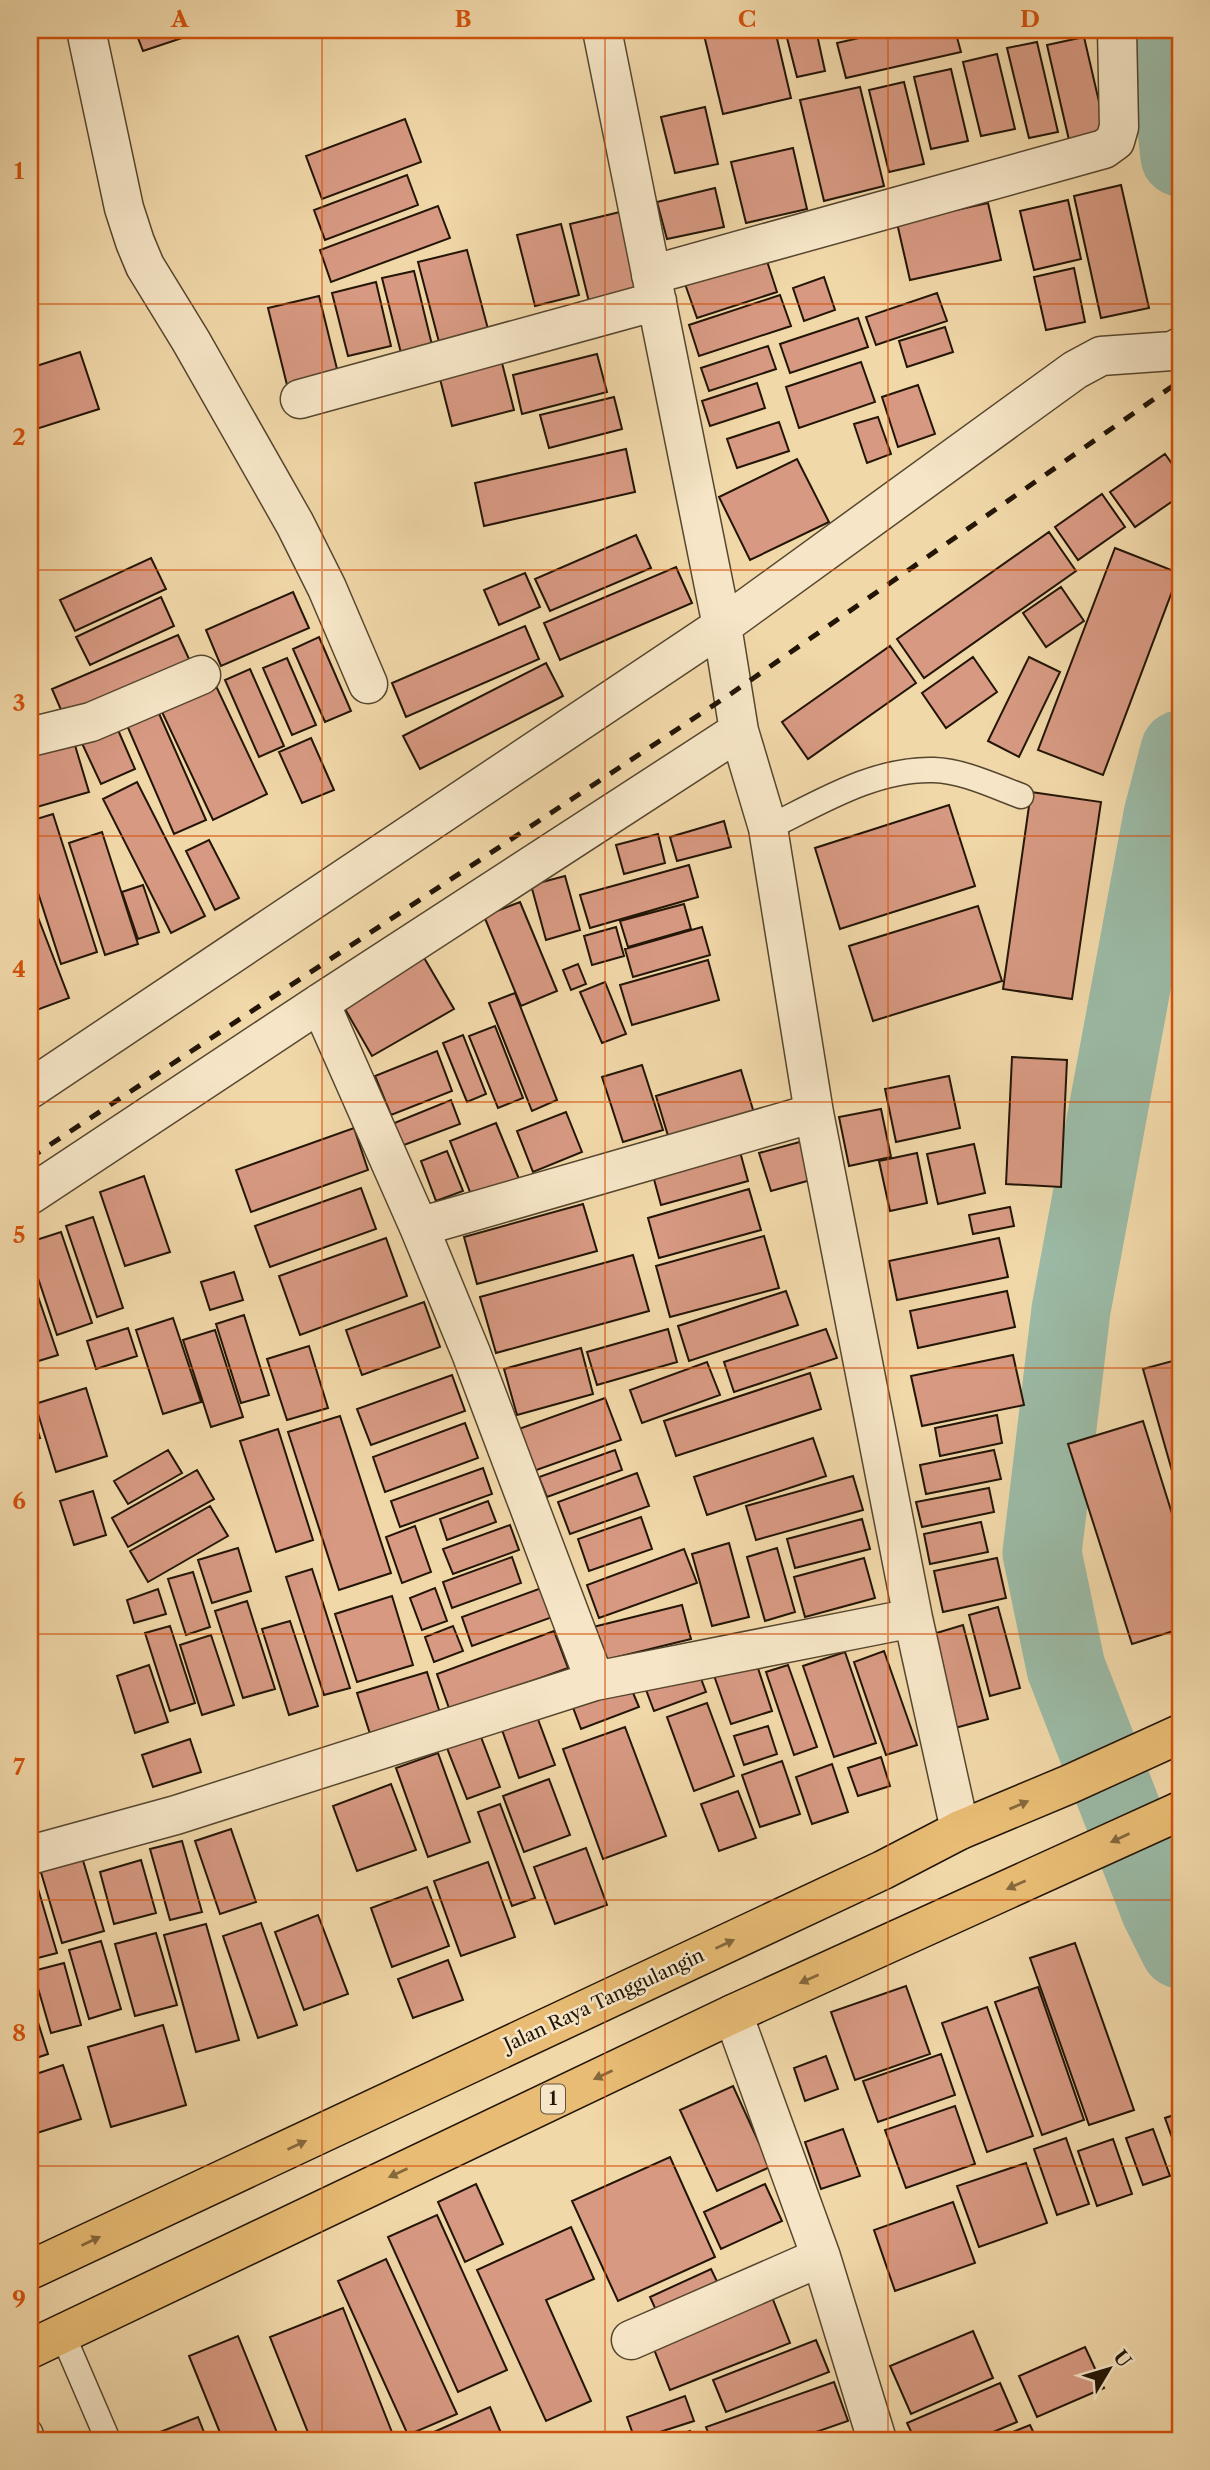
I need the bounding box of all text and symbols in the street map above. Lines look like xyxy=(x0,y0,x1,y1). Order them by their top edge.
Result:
text: A xyxy=(170,5,190,33)
text: B xyxy=(454,5,472,33)
text: C xyxy=(738,5,756,33)
text: D xyxy=(1020,5,1040,33)
text: 1 xyxy=(14,157,25,185)
text: 2 xyxy=(12,423,26,451)
text: 3 xyxy=(13,689,26,717)
text: 4 xyxy=(12,955,26,983)
text: 5 xyxy=(13,1221,25,1249)
text: 6 xyxy=(12,1487,26,1515)
text: 7 xyxy=(13,1753,25,1781)
one-way arrow xyxy=(1009,1799,1030,1810)
one-way arrow xyxy=(1110,1832,1130,1844)
one-way arrow xyxy=(1006,1879,1026,1891)
one-way arrow xyxy=(715,1938,735,1950)
street label: Jalan Raya Tanggulangin xyxy=(498,1943,708,2058)
one-way arrow xyxy=(799,1973,819,1985)
text: 8 xyxy=(12,2019,26,2047)
one-way arrow xyxy=(593,2070,613,2081)
road number: 1 xyxy=(541,2084,565,2113)
one-way arrow xyxy=(287,2139,307,2150)
one-way arrow xyxy=(387,2168,408,2179)
one-way arrow xyxy=(81,2235,102,2246)
text: 9 xyxy=(12,2285,26,2313)
north arrow xyxy=(1074,2334,1144,2404)
text: U xyxy=(1108,2346,1136,2372)

